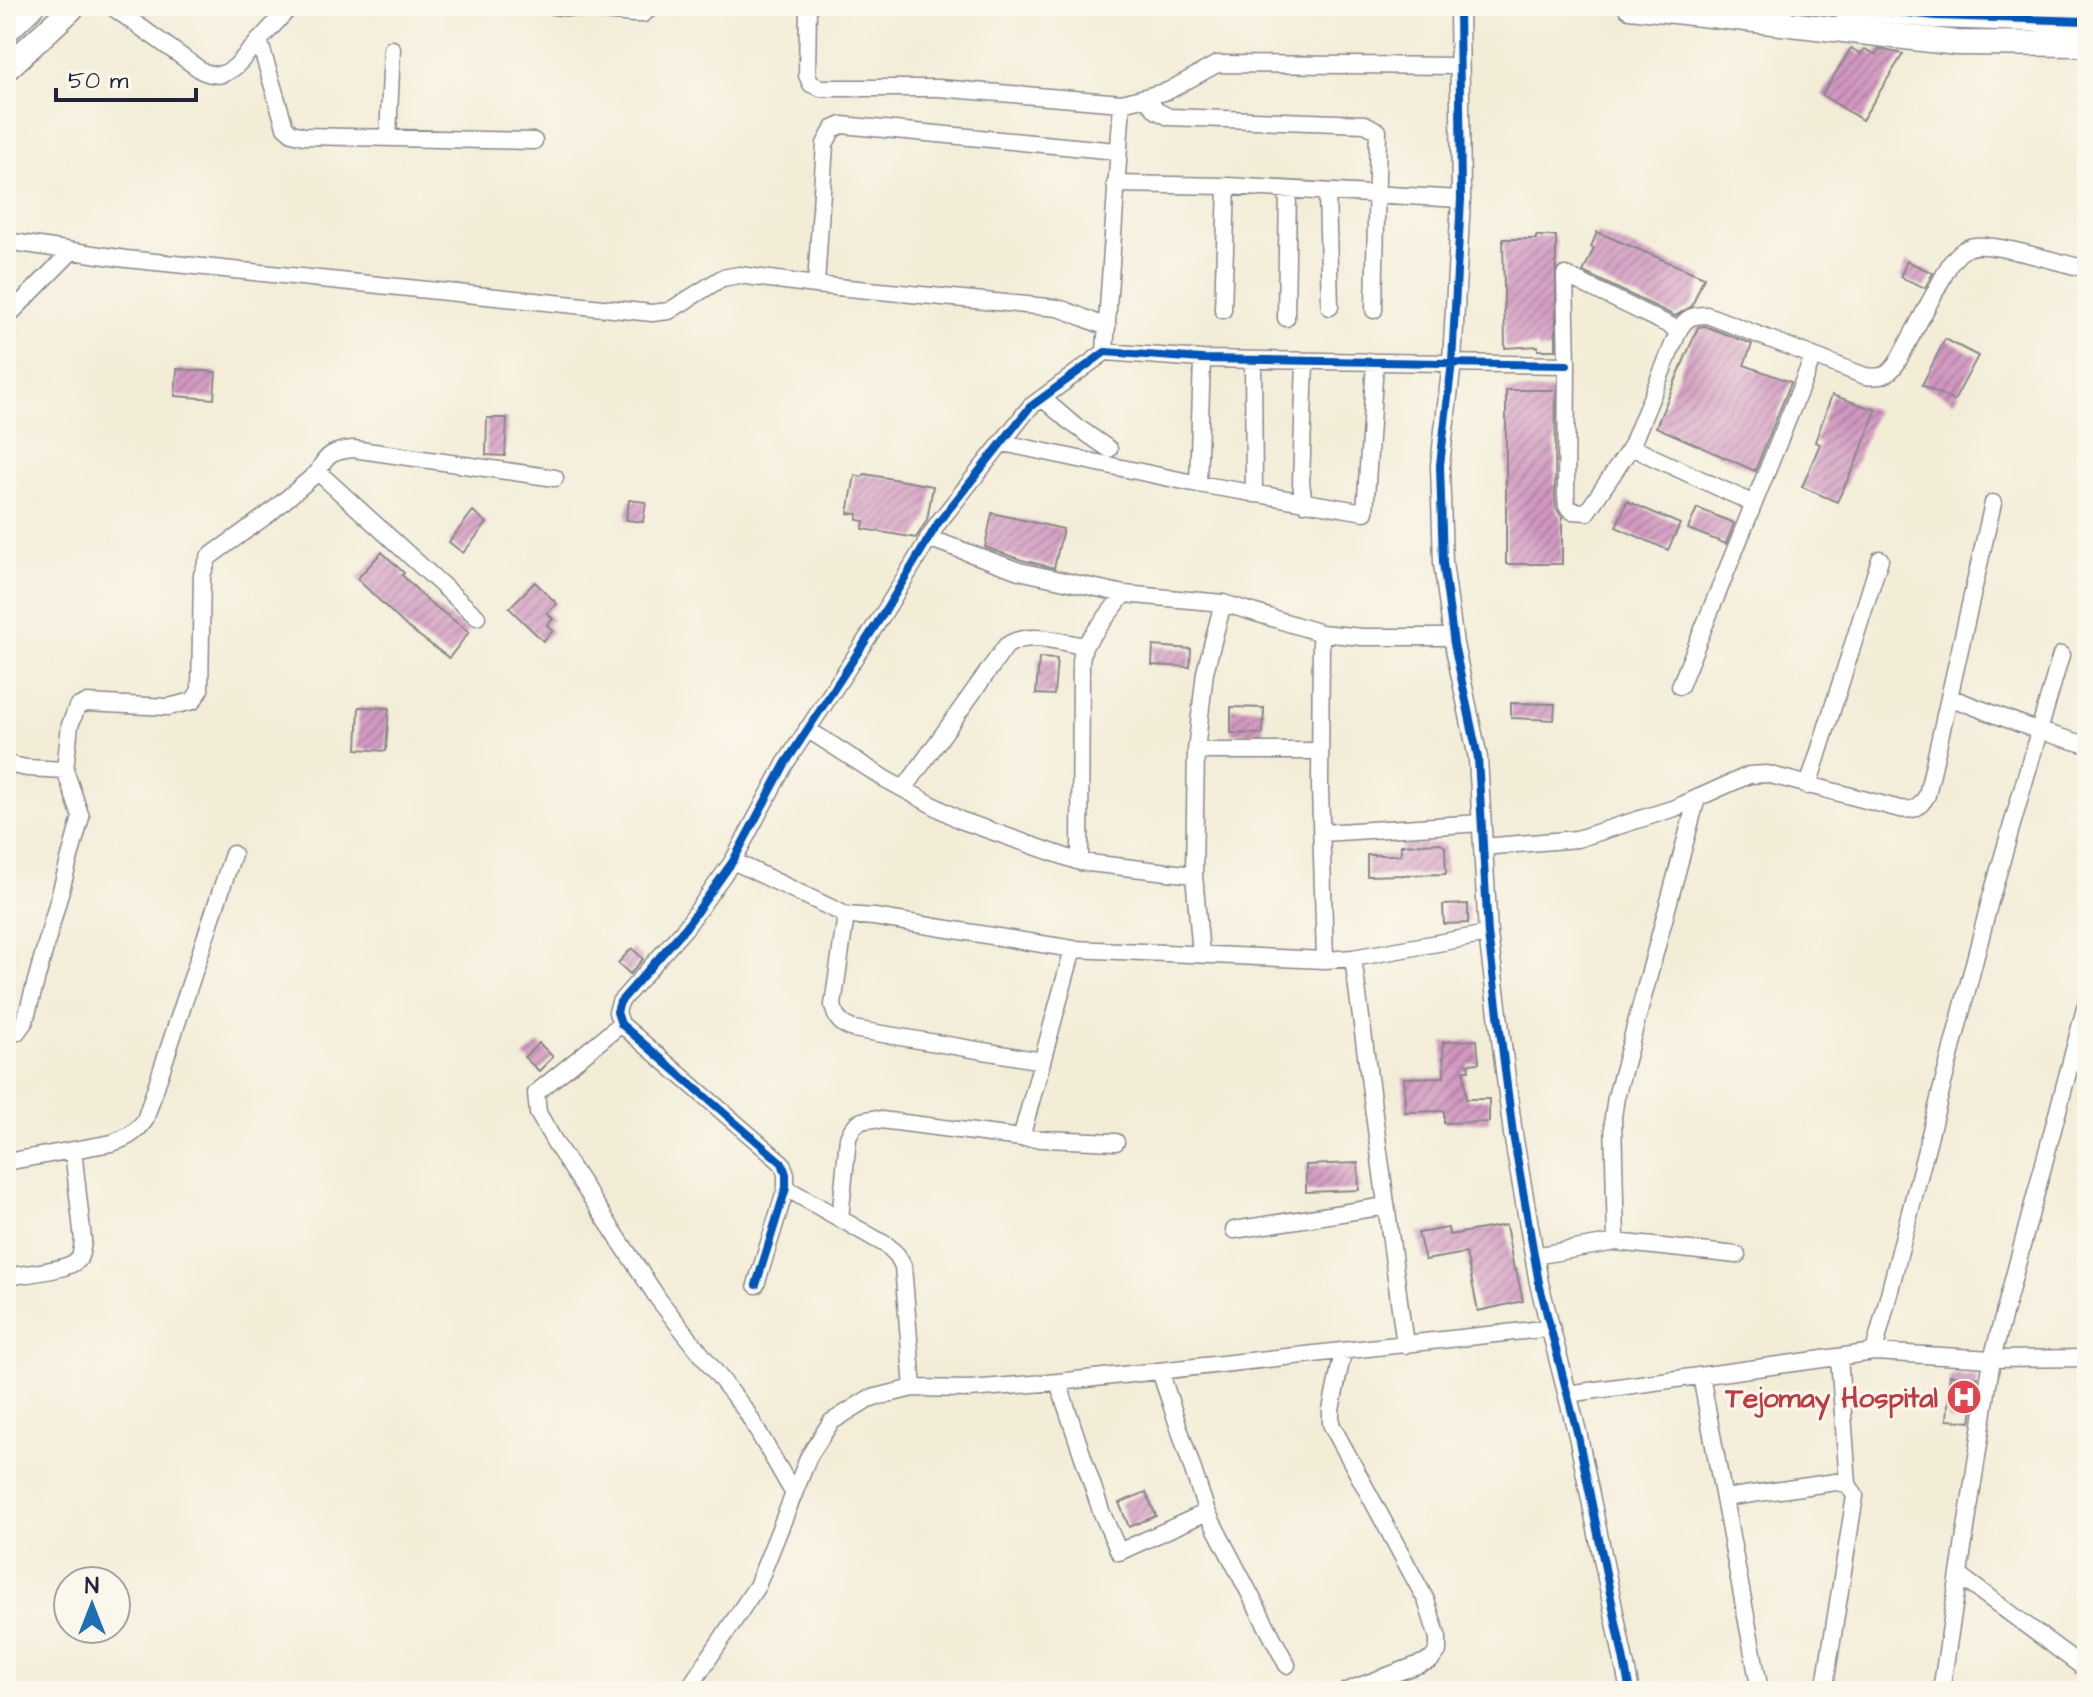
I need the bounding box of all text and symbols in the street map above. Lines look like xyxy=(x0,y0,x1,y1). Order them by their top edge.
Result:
scale bar xyxy=(56,52,196,102)
text: 50 m xyxy=(68,64,129,98)
hospital icon: Tejomay Hospital xyxy=(1945,1378,1983,1416)
place label: Tejomay Hospital xyxy=(1725,1379,1938,1421)
north arrow xyxy=(52,1565,132,1645)
text: N xyxy=(85,1571,99,1602)

